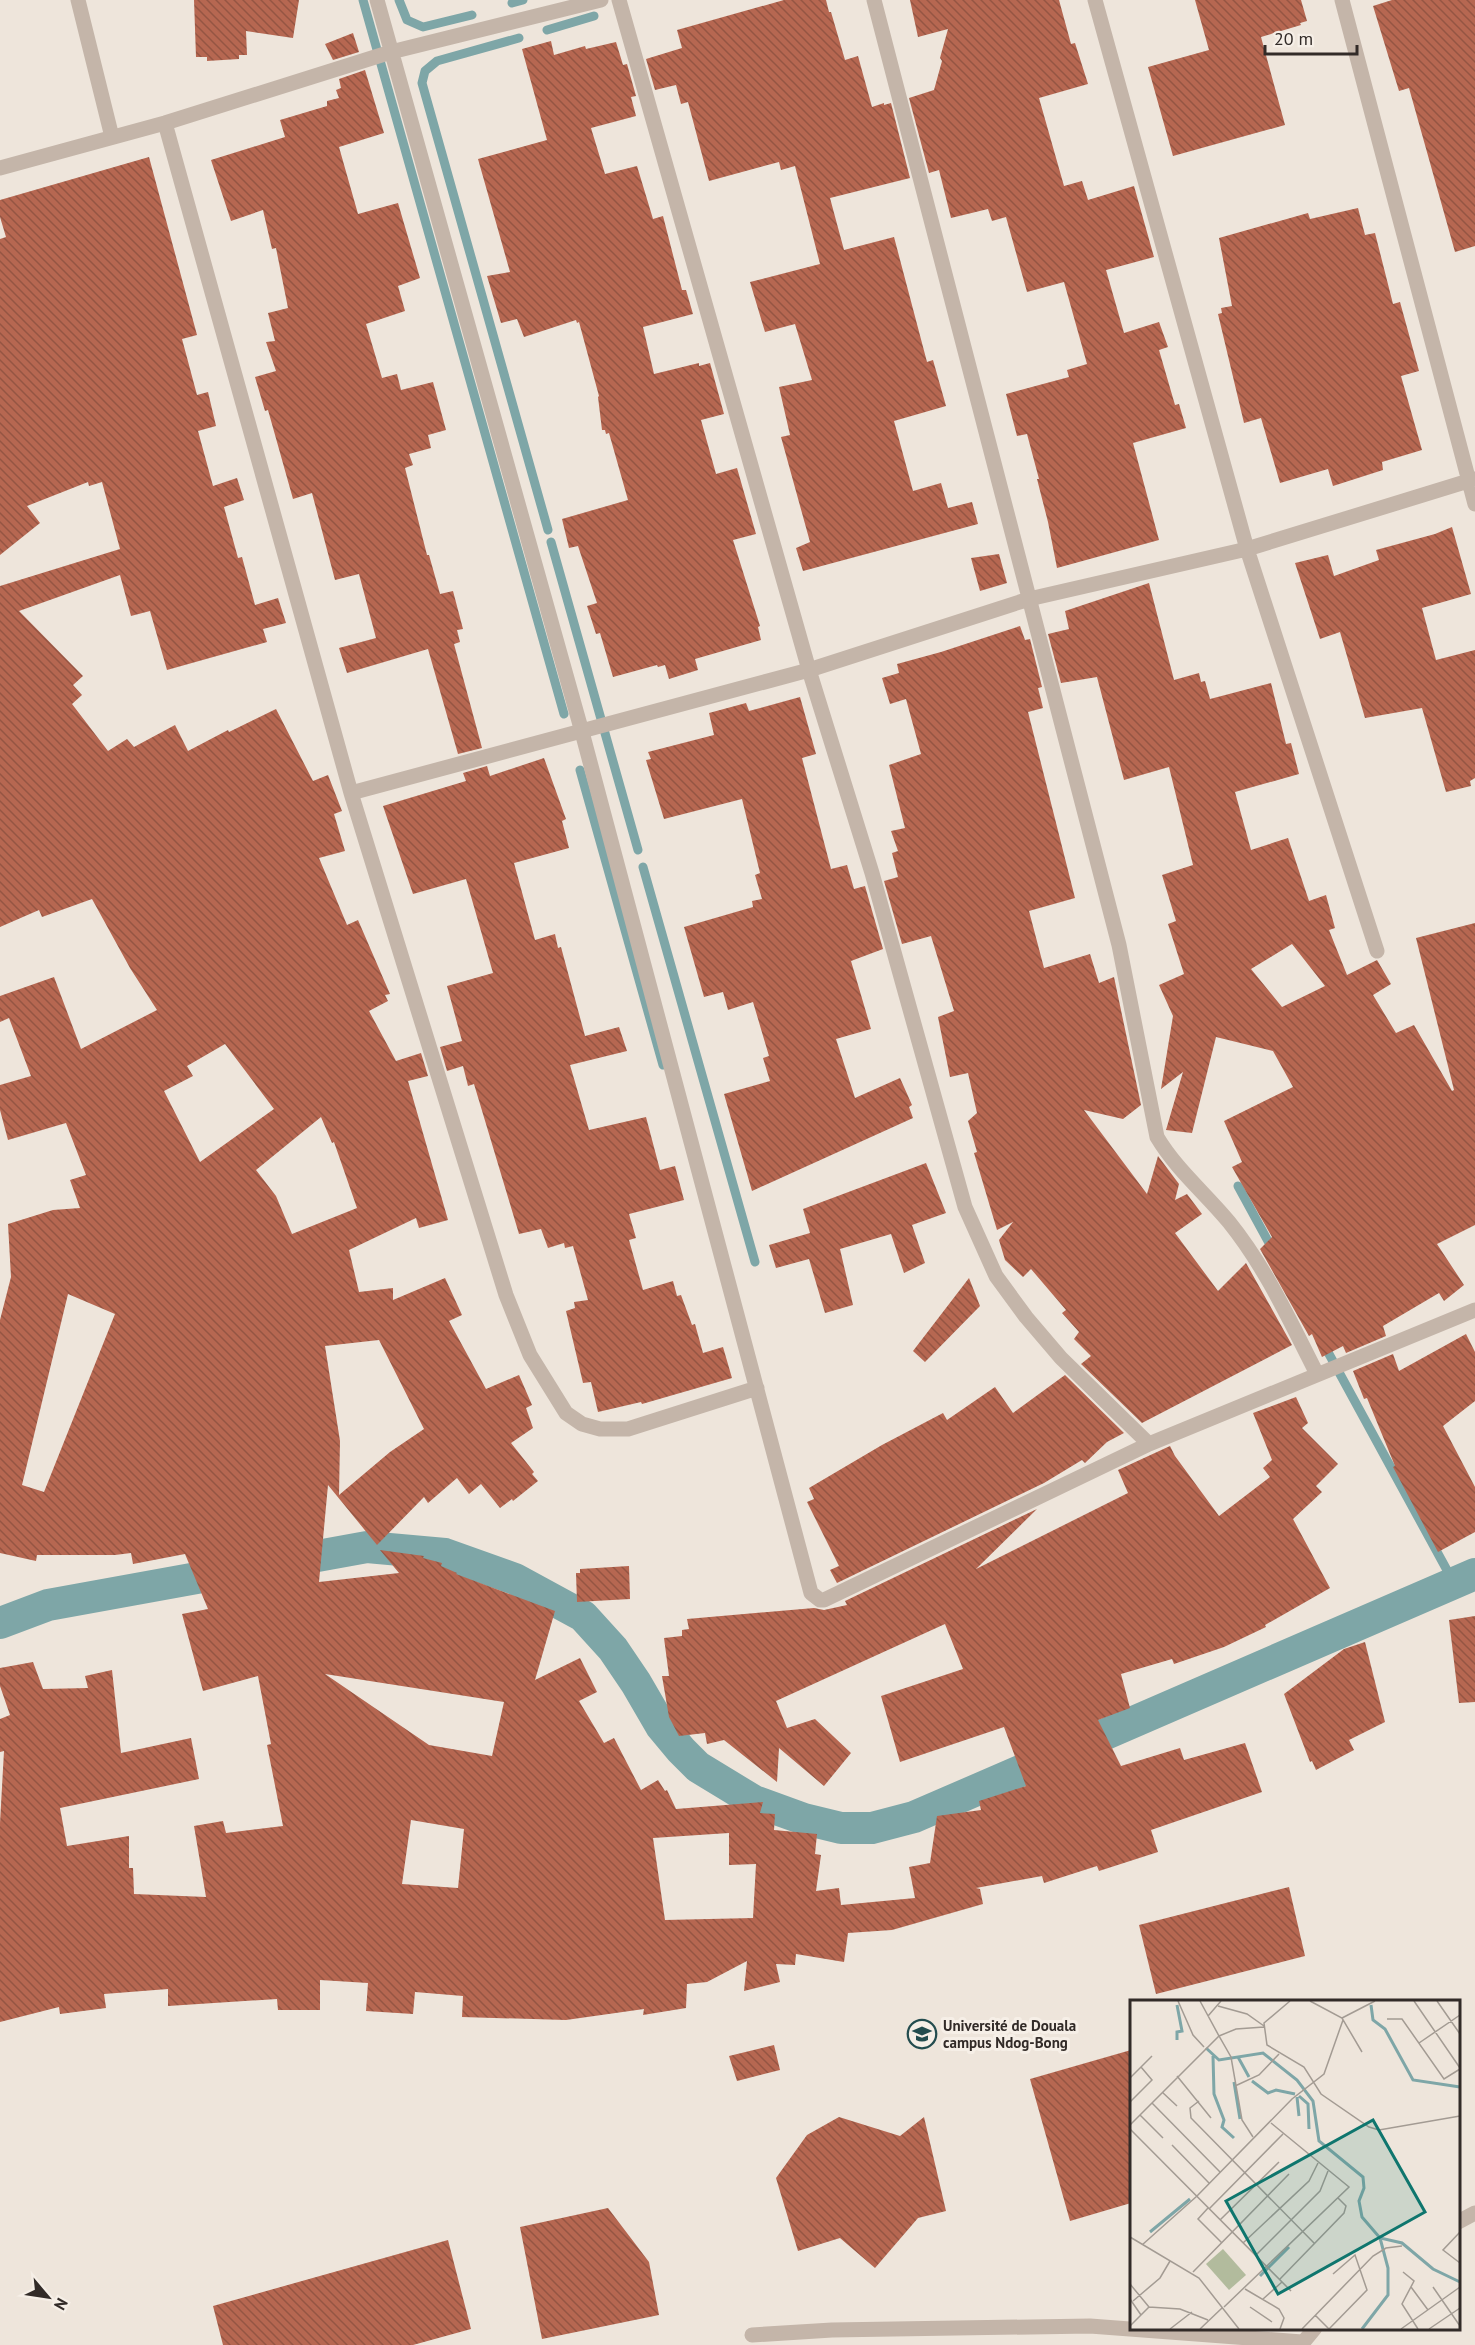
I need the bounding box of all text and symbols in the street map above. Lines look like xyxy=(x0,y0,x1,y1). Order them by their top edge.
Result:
scale bar xyxy=(1265,18,1356,56)
text: 20 m xyxy=(1274,27,1313,50)
inset map xyxy=(1130,2000,1460,2330)
place label: Université de Douala campus Ndog-Bong xyxy=(943,2016,1076,2052)
school or university icon: Université de Douala campus Ndog-Bong xyxy=(906,2018,938,2050)
north arrow xyxy=(18,2267,78,2327)
text: N xyxy=(50,2295,72,2314)

